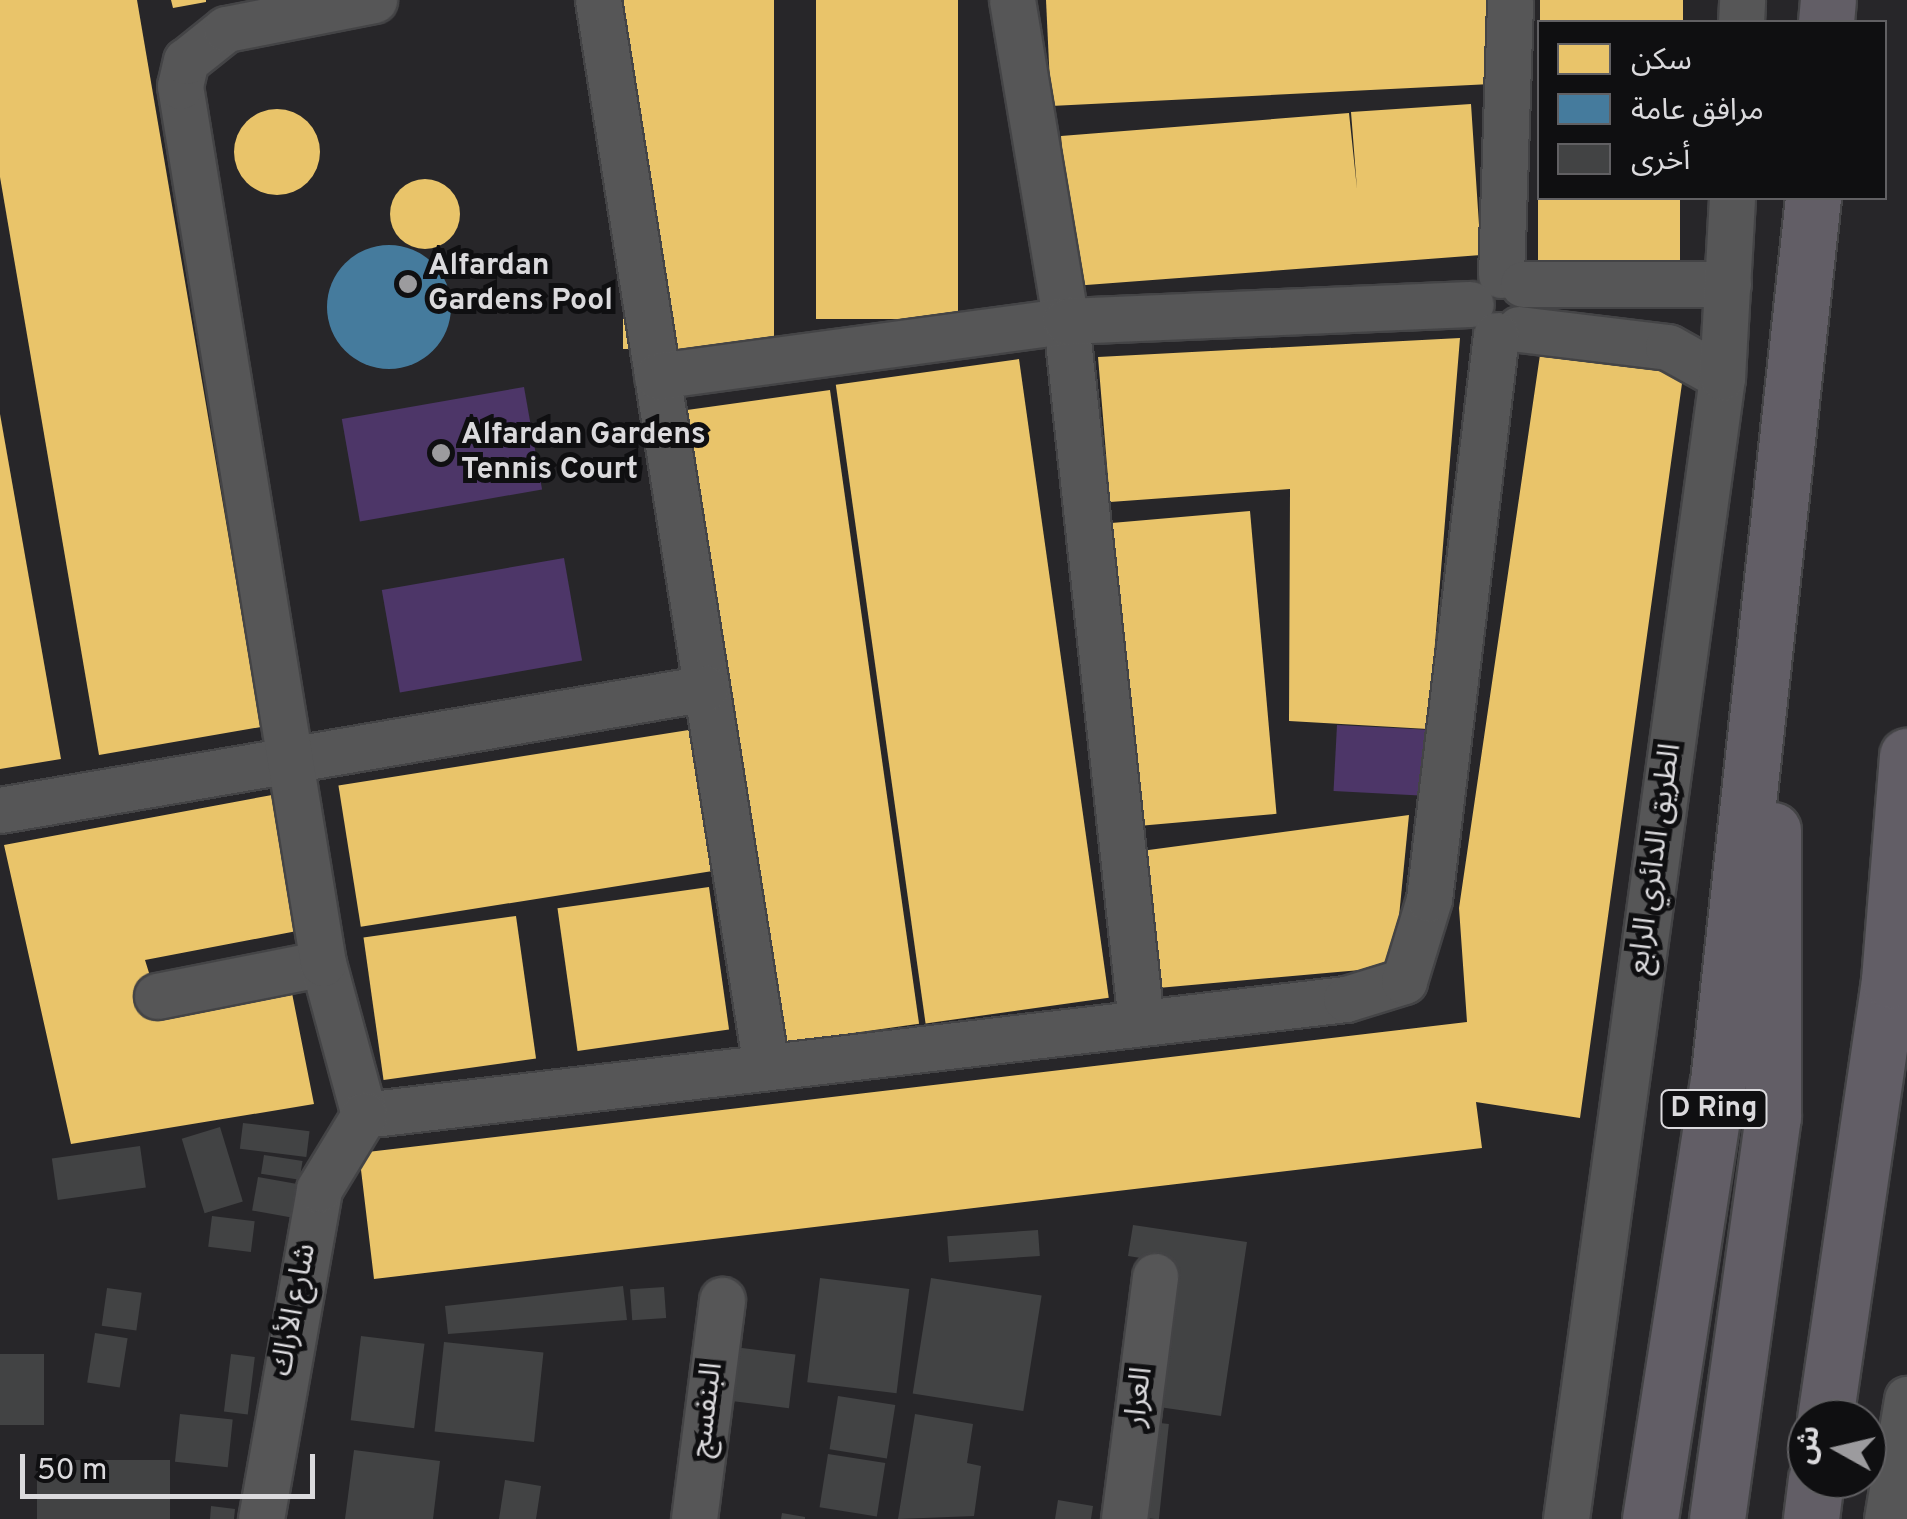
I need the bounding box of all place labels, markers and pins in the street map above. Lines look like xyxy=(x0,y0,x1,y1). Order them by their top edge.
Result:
place label: Alfardan Gardens Pool xyxy=(428,249,613,320)
marker: Alfardan Gardens Pool xyxy=(397,273,419,295)
place label: Alfardan Gardens Tennis Court xyxy=(461,418,706,488)
marker: Alfardan Gardens Tennis Court xyxy=(430,442,452,464)

